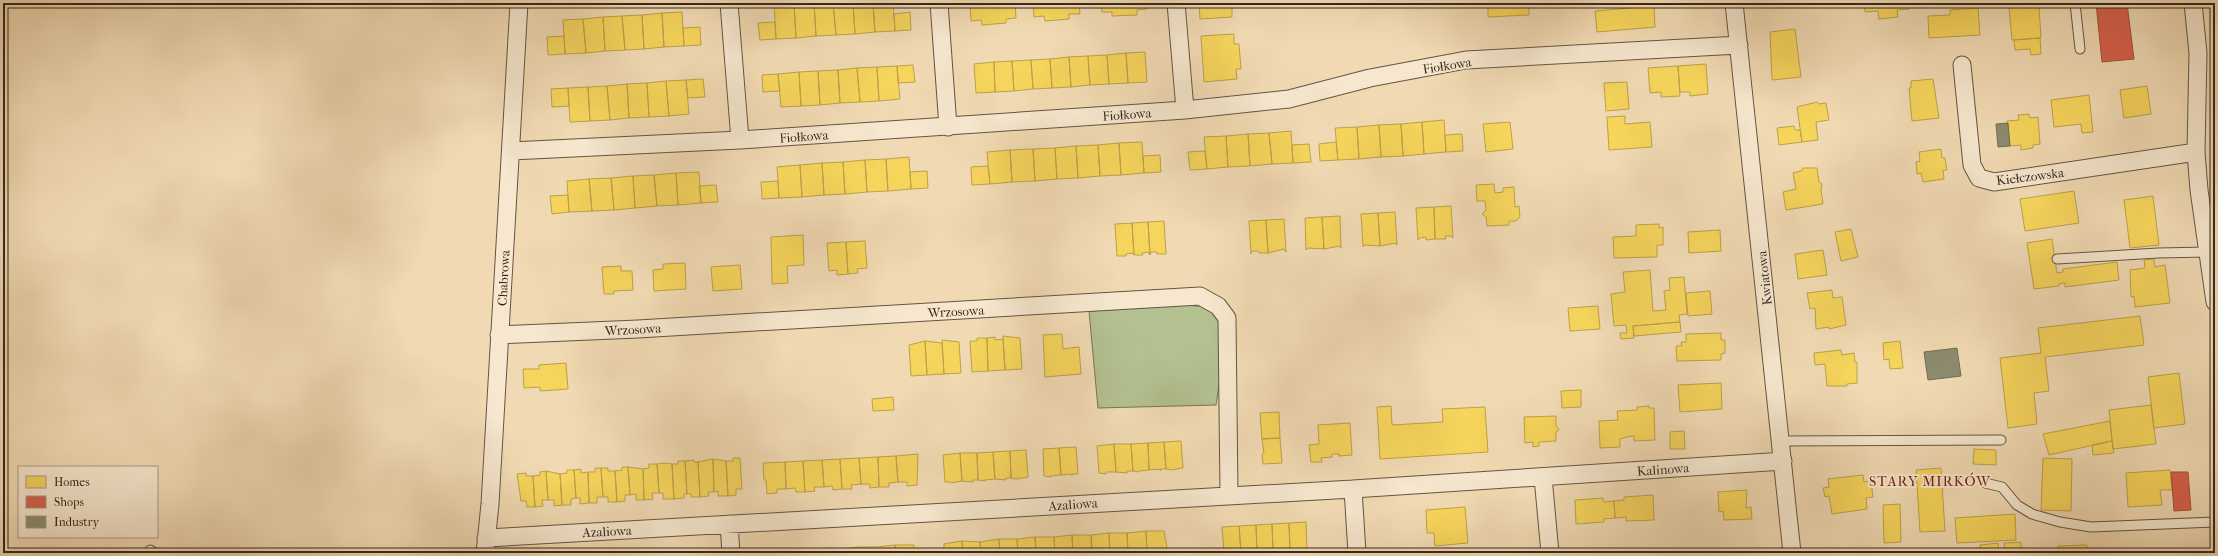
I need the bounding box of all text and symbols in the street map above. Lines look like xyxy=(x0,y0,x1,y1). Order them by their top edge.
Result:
street label: Fiołkowa xyxy=(1422,54,1473,77)
street label: Fiołkowa xyxy=(1102,105,1153,124)
street label: Fiołkowa xyxy=(779,127,830,146)
street label: Kiełczowska xyxy=(1995,165,2066,188)
street label: Chabrowa xyxy=(495,249,513,306)
street label: Kwiatowa xyxy=(1754,249,1775,306)
street label: Wrzosowa xyxy=(926,302,986,321)
street label: Wrzosowa xyxy=(603,320,663,339)
street label: Kalinowa xyxy=(1636,460,1691,479)
legend xyxy=(18,466,158,538)
district label: STARY MIRKÓW xyxy=(1869,472,1991,490)
text: Homes xyxy=(54,475,90,489)
text: Shops xyxy=(54,495,84,509)
street label: Azaliowa xyxy=(1047,495,1099,514)
text: Industry xyxy=(54,515,100,529)
street label: Azaliowa xyxy=(581,523,633,540)

